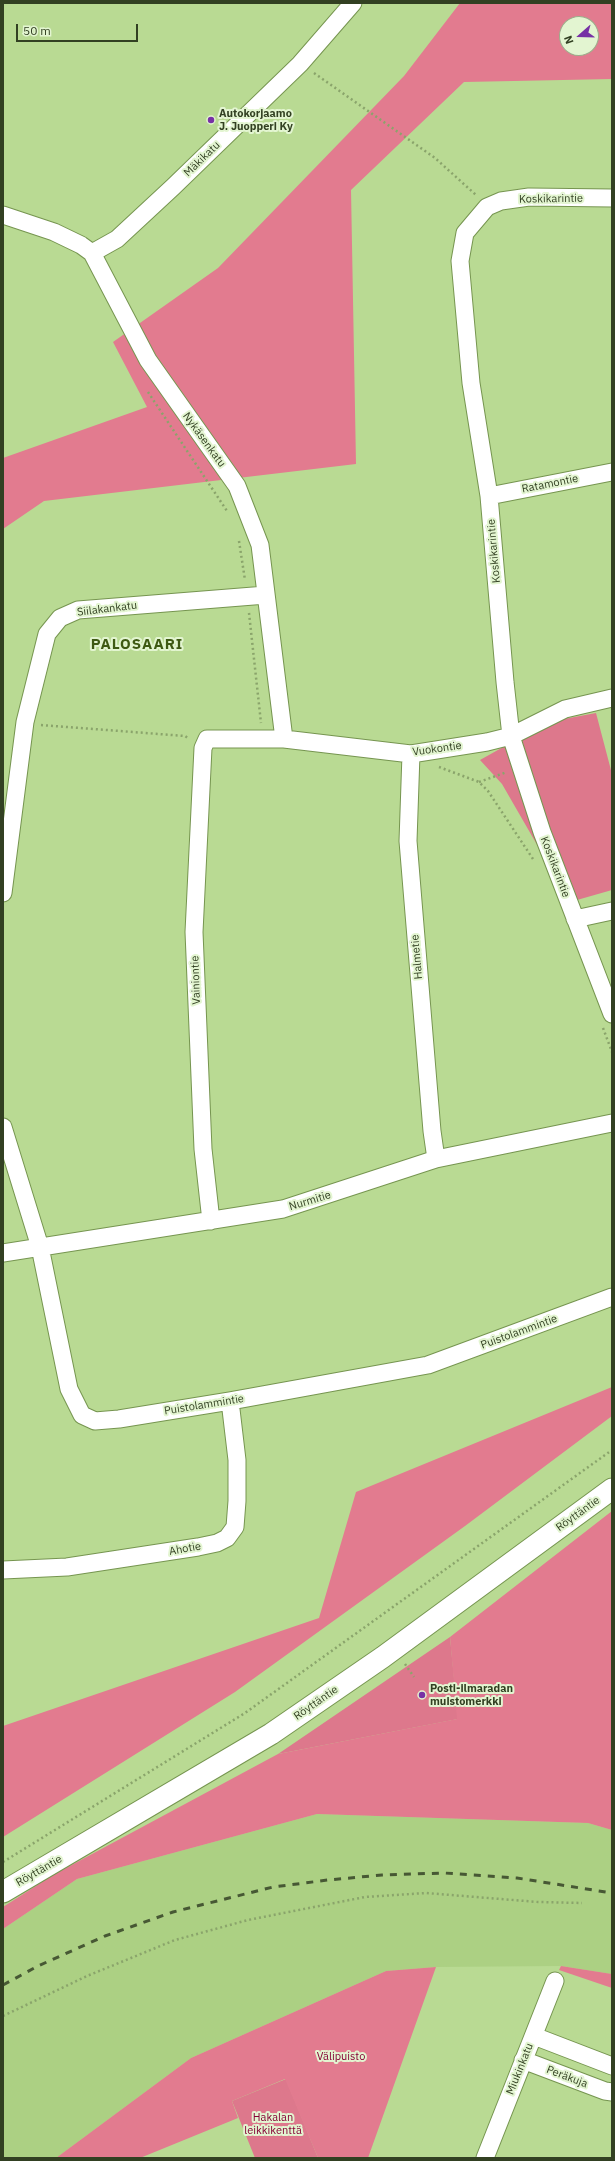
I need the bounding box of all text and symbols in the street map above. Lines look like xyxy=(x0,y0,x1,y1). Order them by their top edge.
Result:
scale bar xyxy=(18,16,140,42)
north arrow xyxy=(559,16,599,56)
text: 50 m xyxy=(23,23,51,38)
text: N xyxy=(561,34,577,46)
place label: Autokorjaamo J. Juopperi Ky xyxy=(219,107,293,133)
marker: Autokorjaamo J. Juopperi Ky xyxy=(206,115,216,125)
street label: Mäkikatu xyxy=(181,139,223,179)
street label: Koskikarintie xyxy=(519,192,583,206)
street label: Nykäsenkatu xyxy=(180,410,228,470)
street label: Ratamontie xyxy=(521,472,579,496)
street label: Koskikarintie xyxy=(485,519,503,583)
street label: Siilakankatu xyxy=(76,599,138,619)
district label: PALOSAARI xyxy=(91,636,183,654)
street label: Vuokontie xyxy=(412,739,462,759)
street label: Koskikarintie xyxy=(537,835,573,899)
street label: Halmetie xyxy=(408,934,426,980)
street label: Vainiontie xyxy=(189,955,203,1005)
street label: Nurmitie xyxy=(287,1188,333,1214)
street label: Puistolammintie xyxy=(479,1312,559,1352)
street label: Puistolammintie xyxy=(163,1392,245,1418)
street label: Röyttäntie xyxy=(554,1494,602,1534)
street label: Ahotie xyxy=(168,1540,202,1558)
place label: Posti-ilmaradan muistomerkki xyxy=(430,1682,513,1708)
street label: Röyttäntie xyxy=(291,1683,341,1723)
marker: Posti-ilmaradan muistomerkki xyxy=(417,1690,427,1700)
street label: Röyttäntie xyxy=(14,1853,64,1889)
street label: Miukinkatu xyxy=(504,2041,536,2097)
park label: Välipuisto xyxy=(317,2050,365,2064)
street label: Peräkuja xyxy=(545,2063,589,2091)
park label: Hakalan leikkikenttä xyxy=(244,2111,302,2137)

